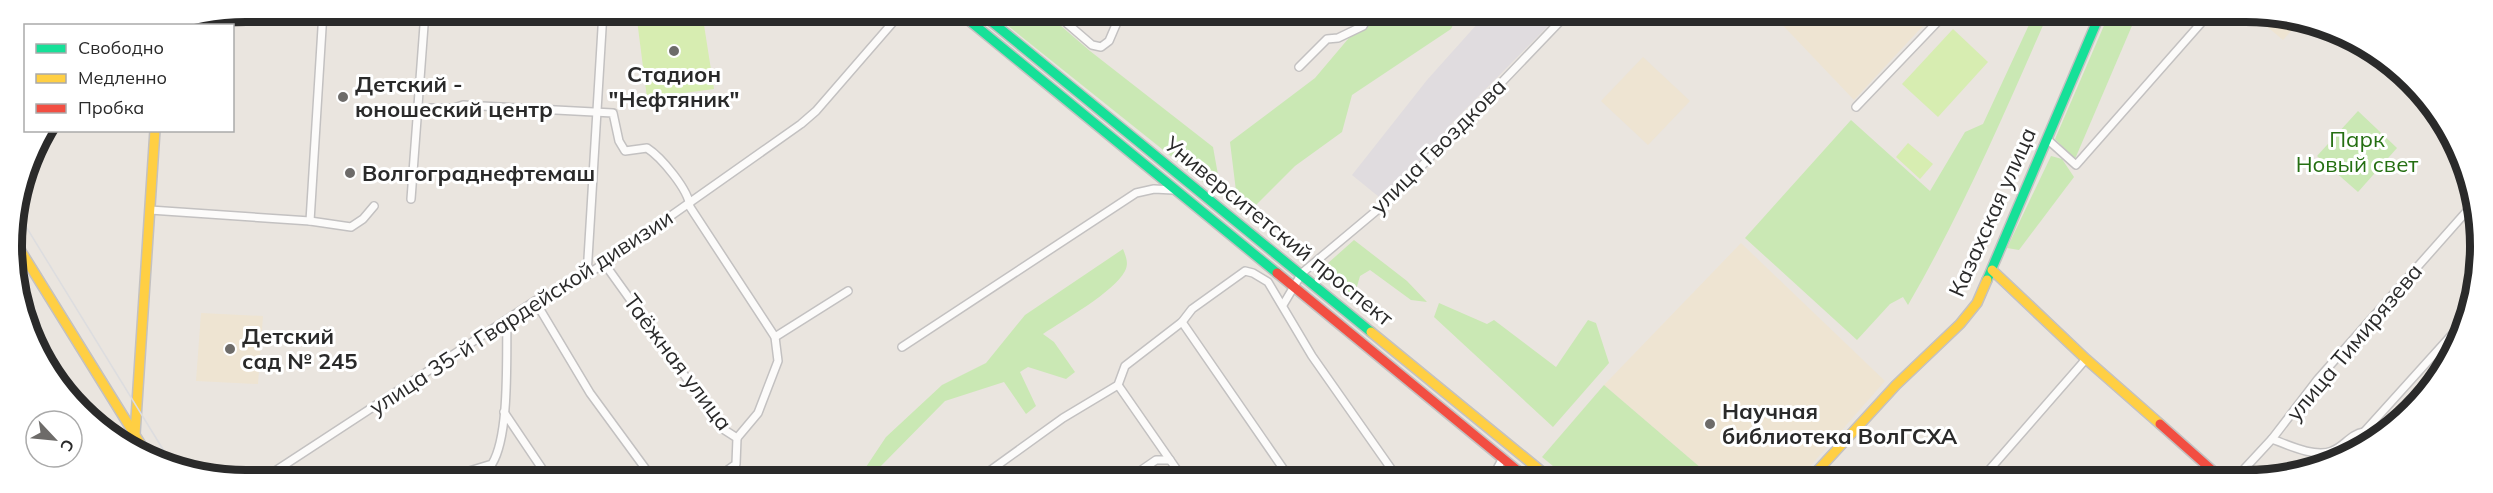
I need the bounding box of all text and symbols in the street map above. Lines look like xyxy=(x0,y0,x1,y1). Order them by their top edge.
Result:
legend xyxy=(24,24,234,132)
text: Свободно xyxy=(78,36,164,59)
marker: Стадион "Нефтяник" xyxy=(667,44,681,58)
place label: Стадион "Нефтяник" xyxy=(609,60,739,113)
text: Медленно xyxy=(78,66,167,89)
place label: Детский - юношеский центр xyxy=(355,70,553,123)
street label: улица Гвоздкова xyxy=(1364,72,1512,220)
marker: Детский - юношеский центр xyxy=(336,90,350,104)
text: Пробка xyxy=(78,96,144,119)
street label: Казахская улица xyxy=(1942,123,2042,301)
park label: Парк Новый свет xyxy=(2296,125,2418,178)
street label: Университетский проспект xyxy=(1158,129,1399,332)
place label: Волгограднефтемаш xyxy=(362,159,595,187)
marker: Волгограднефтемаш xyxy=(343,166,357,180)
street label: улица 35-й Гвардейской дивизии xyxy=(364,203,678,421)
street label: улица Тимирязева xyxy=(2280,258,2428,426)
street label: Таёжная улица xyxy=(618,288,738,436)
place label: Детский сад № 245 xyxy=(242,322,357,375)
marker: Детский сад № 245 xyxy=(223,342,237,356)
place label: Научная библиотека ВолГСХА xyxy=(1722,397,1958,450)
north arrow xyxy=(24,409,84,469)
marker: Научная библиотека ВолГСХА xyxy=(1703,417,1717,431)
text: С xyxy=(56,436,79,455)

